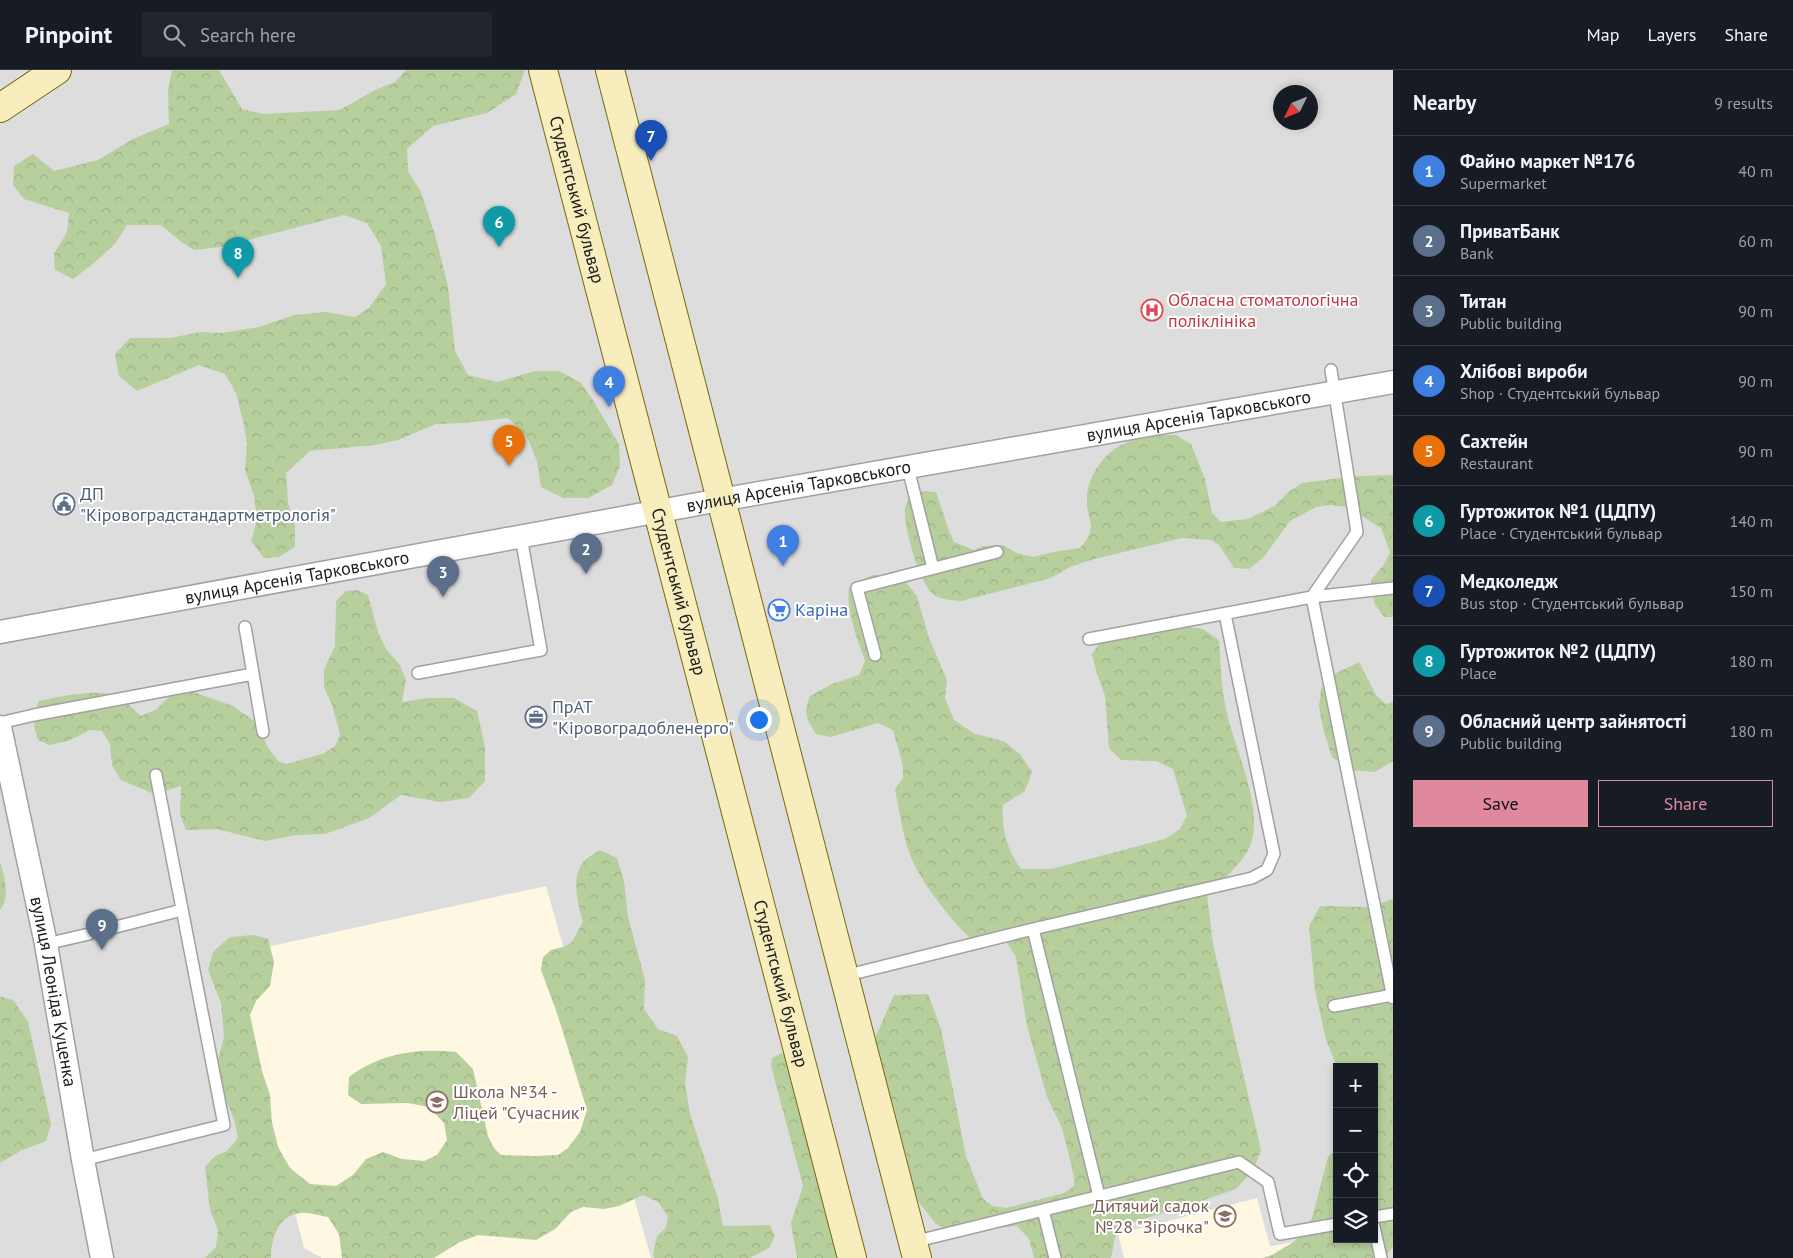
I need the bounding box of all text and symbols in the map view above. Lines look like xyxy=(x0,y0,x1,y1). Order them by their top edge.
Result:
search box xyxy=(142,12,492,57)
text: Pinpoint xyxy=(25,19,112,50)
icon: search xyxy=(160,21,188,49)
text: Search here xyxy=(200,23,296,47)
text: Map xyxy=(1587,23,1619,46)
text: Layers xyxy=(1647,23,1696,46)
text: Share xyxy=(1724,23,1768,46)
north arrow xyxy=(1273,85,1318,130)
text: Nearby xyxy=(1413,89,1476,116)
text: 9 results xyxy=(1714,93,1773,113)
street label: Студентський бульвар xyxy=(544,113,610,286)
pin: 7 xyxy=(635,120,667,161)
text: Файно маркет №176 xyxy=(1460,149,1635,173)
text: 1 xyxy=(1424,161,1434,181)
text: 40 m xyxy=(1738,161,1773,181)
text: Supermarket xyxy=(1460,173,1547,193)
pin: 6 xyxy=(483,206,515,247)
text: ПриватБанк xyxy=(1460,219,1559,243)
text: 2 xyxy=(1424,231,1434,251)
text: 60 m xyxy=(1738,231,1773,251)
pin: 8 xyxy=(222,237,254,278)
text: Bank xyxy=(1460,243,1494,263)
place label: Обласна стоматологічна поліклініка xyxy=(1168,288,1358,332)
text: Титан xyxy=(1460,289,1506,313)
hospital icon: Обласна стоматологічна поліклініка xyxy=(1140,298,1164,322)
text: 3 xyxy=(1424,301,1434,321)
text: 90 m xyxy=(1738,301,1773,321)
text: Public building xyxy=(1460,313,1562,333)
text: Хлібові вироби xyxy=(1460,359,1588,383)
pin: 4 xyxy=(593,366,625,407)
text: 4 xyxy=(1424,371,1434,391)
text: 90 m xyxy=(1738,371,1773,391)
text: Shop · Студентський бульвар xyxy=(1460,383,1660,403)
street label: вулиця Арсенія Тарковського xyxy=(1085,385,1313,447)
pin: 5 xyxy=(493,425,525,466)
text: Сахтейн xyxy=(1460,429,1528,453)
text: 5 xyxy=(1424,441,1434,461)
text: 90 m xyxy=(1738,441,1773,461)
text: Restaurant xyxy=(1460,453,1533,473)
street label: вулиця Арсенія Тарковського xyxy=(685,455,913,517)
place label: ДП "Кіровоградстандартметрологія" xyxy=(80,482,336,526)
public building icon: ДП "Кіровоградстандартметрологія" xyxy=(52,492,76,516)
text: Гуртожиток №1 (ЦДПУ) xyxy=(1460,499,1656,523)
street label: Студентський бульвар xyxy=(646,505,712,678)
text: 6 xyxy=(1424,511,1434,531)
text: 140 m xyxy=(1730,511,1773,531)
text: Place · Студентський бульвар xyxy=(1460,523,1662,543)
pin: 1 xyxy=(767,525,799,566)
pin: 2 xyxy=(570,533,602,574)
street label: вулиця Арсенія Тарковського xyxy=(183,545,411,609)
pin: 3 xyxy=(427,556,459,597)
text: Медколедж xyxy=(1460,569,1558,593)
text: 7 xyxy=(1424,581,1434,601)
text: 150 m xyxy=(1730,581,1773,601)
text: Bus stop · Студентський бульвар xyxy=(1460,593,1684,613)
supermarket icon: Каріна xyxy=(767,598,791,622)
place label: Каріна xyxy=(795,598,848,621)
text: Гуртожиток №2 (ЦДПУ) xyxy=(1460,639,1656,663)
text: 8 xyxy=(1424,651,1434,671)
text: 180 m xyxy=(1730,651,1773,671)
text: Place xyxy=(1460,663,1497,683)
place label: ПрАТ "Кіровоградобленерго" xyxy=(552,695,734,739)
office icon: ПрАТ "Кіровоградобленерго" xyxy=(524,705,548,729)
your location xyxy=(746,707,772,733)
text: Обласний центр зайнятості xyxy=(1460,709,1687,733)
text: 9 xyxy=(1424,721,1434,741)
text: 180 m xyxy=(1730,721,1773,741)
text: Public building xyxy=(1460,733,1562,753)
button: Save xyxy=(1413,780,1588,827)
button: Share xyxy=(1598,780,1773,827)
street label: вулиця Леоніда Куценка xyxy=(25,894,82,1088)
street label: Студентський бульвар xyxy=(748,897,814,1070)
pin: 9 xyxy=(86,909,118,950)
map controls xyxy=(1333,1063,1378,1243)
button: + xyxy=(1333,1063,1378,1108)
place label: Школа №34 - Ліцей "Сучасник" xyxy=(452,1080,585,1124)
school or university icon: Школа №34 - Ліцей "Сучасник" xyxy=(425,1090,449,1114)
button: − xyxy=(1333,1108,1378,1153)
button: locate xyxy=(1333,1153,1378,1198)
place label: Дитячий садок №28 "Зірочка" xyxy=(1093,1194,1209,1238)
button: layers xyxy=(1333,1198,1378,1243)
school or university icon: Дитячий садок №28 "Зірочка" xyxy=(1213,1204,1237,1228)

